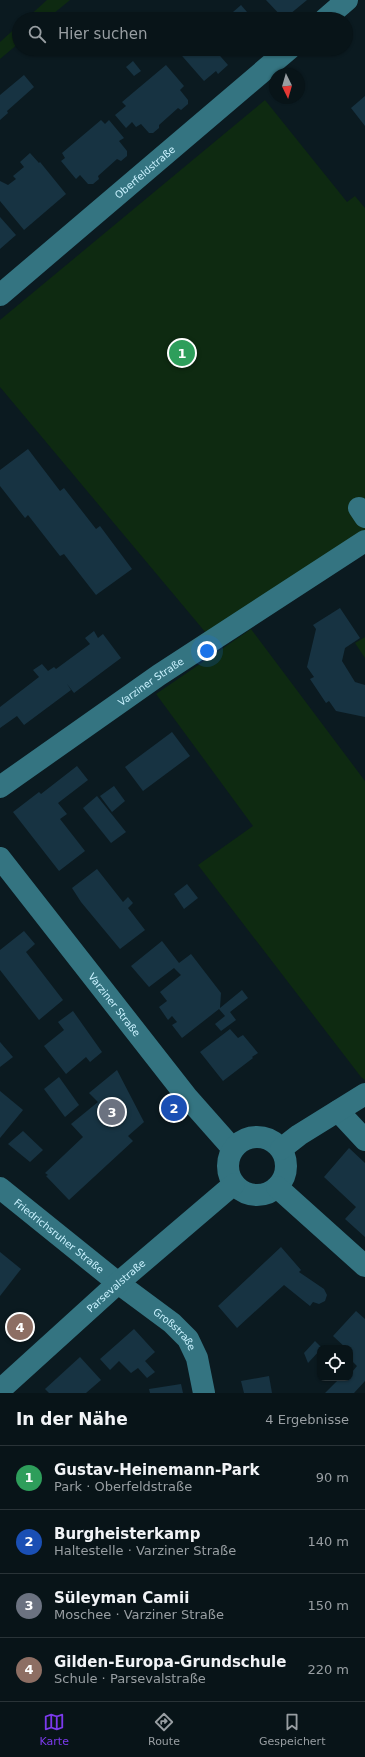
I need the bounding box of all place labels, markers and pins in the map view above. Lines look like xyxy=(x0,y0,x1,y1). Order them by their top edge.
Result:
pin: 1 xyxy=(169,338,195,368)
pin: 2 xyxy=(161,1093,187,1123)
pin: 3 xyxy=(99,1097,125,1127)
pin: 4 xyxy=(7,1312,33,1342)

